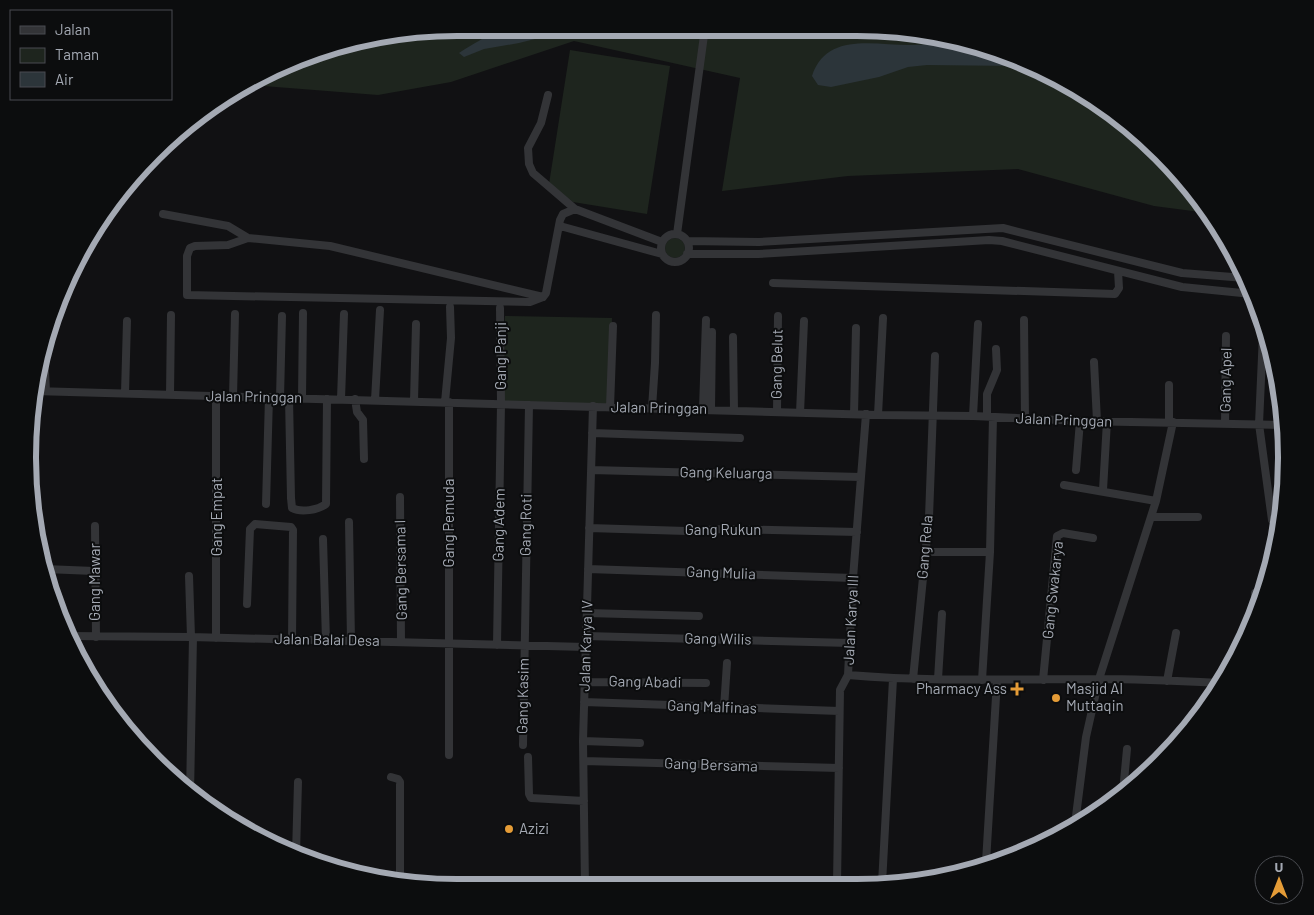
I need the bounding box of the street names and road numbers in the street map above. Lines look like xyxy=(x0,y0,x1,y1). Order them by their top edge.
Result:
street label: Gang Panji xyxy=(491,322,509,390)
street label: Gang Belut xyxy=(766,329,786,399)
street label: Gang Apel xyxy=(1215,348,1235,412)
street label: Jalan Pringgan xyxy=(206,386,302,406)
street label: Jalan Pringgan xyxy=(611,397,707,417)
street label: Jalan Pringgan xyxy=(1015,408,1113,430)
street label: Gang Keluarga xyxy=(679,462,773,482)
street label: Gang Empat xyxy=(207,478,225,556)
street label: Gang Pemuda xyxy=(439,479,457,567)
street label: Gang Adem xyxy=(488,488,508,562)
street label: Gang Roti xyxy=(515,494,535,556)
street label: Gang Rela xyxy=(912,514,936,580)
street label: Gang Bersama I xyxy=(390,520,410,620)
street label: Gang Rukun xyxy=(685,520,761,538)
street label: Gang Swakarya xyxy=(1038,540,1066,640)
street label: Gang Mawar xyxy=(85,542,103,621)
street label: Gang Mulia xyxy=(686,562,756,582)
street label: Jalan Karya III xyxy=(839,574,861,666)
street label: Jalan Karya IV xyxy=(574,600,596,692)
street label: Gang Wilis xyxy=(684,628,752,648)
street label: Jalan Balai Desa xyxy=(274,629,380,649)
street label: Gang Kasim xyxy=(512,658,532,734)
street label: Gang Abadi xyxy=(608,671,682,691)
street label: Gang Malfinas xyxy=(667,695,757,717)
street label: Gang Bersama xyxy=(664,753,758,775)

